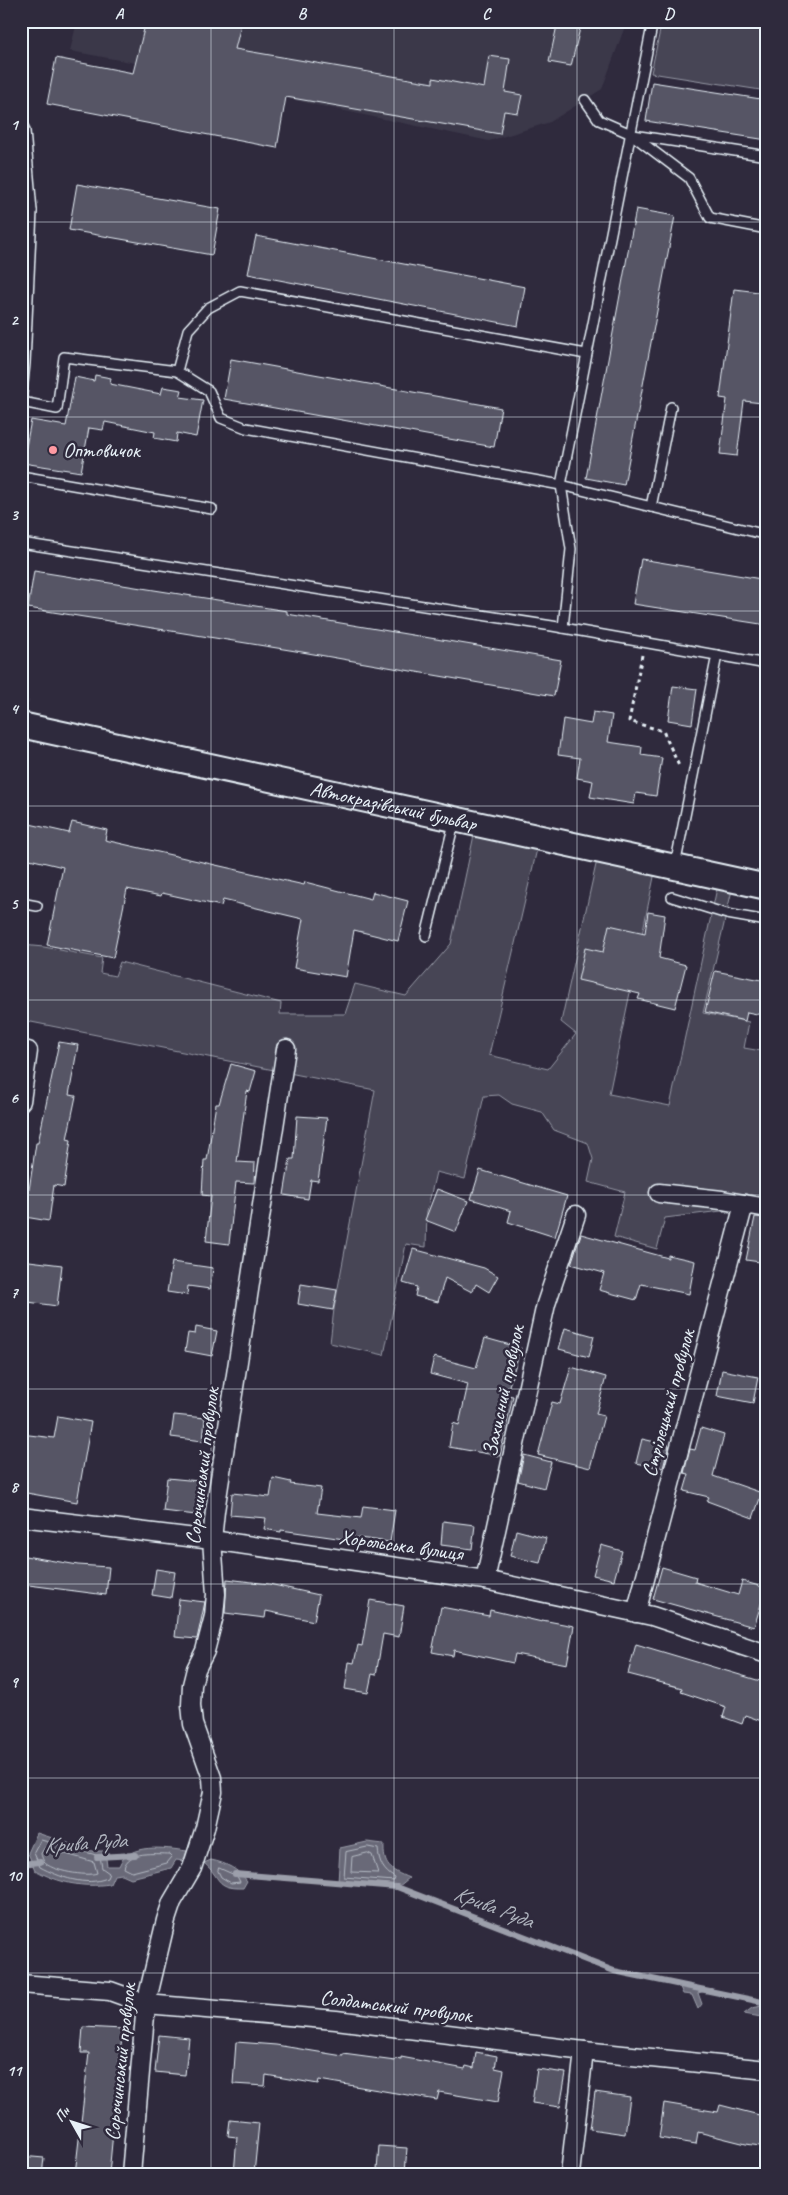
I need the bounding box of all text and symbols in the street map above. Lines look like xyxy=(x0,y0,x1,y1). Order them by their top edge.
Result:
text: A xyxy=(115,4,125,24)
text: B xyxy=(298,4,308,24)
text: C xyxy=(482,4,492,24)
text: D xyxy=(664,4,675,24)
text: 1 xyxy=(10,115,19,135)
text: 2 xyxy=(10,310,19,330)
place label: Оптовичок xyxy=(63,437,142,463)
marker: Оптовичок xyxy=(47,444,59,456)
text: 3 xyxy=(10,505,19,525)
text: 4 xyxy=(10,699,19,719)
street label: Автокразівський бульвар xyxy=(308,775,480,837)
text: 5 xyxy=(11,894,20,914)
text: 6 xyxy=(10,1088,19,1108)
text: 7 xyxy=(10,1283,19,1303)
street label: Захисний провулок xyxy=(476,1321,530,1459)
street label: Стрілецький провулок xyxy=(636,1324,701,1480)
street label: Сорочинський провулок xyxy=(179,1384,225,1546)
text: 8 xyxy=(10,1477,19,1497)
street label: Хорольська вулиця xyxy=(337,1523,466,1567)
text: 9 xyxy=(10,1672,19,1692)
water label: Крива Руда xyxy=(43,1826,130,1860)
text: 10 xyxy=(7,1866,23,1886)
water label: Крива Руда xyxy=(450,1879,539,1936)
street label: Сорочинський провулок xyxy=(99,1980,141,2142)
street label: Солдатський провулок xyxy=(319,1984,476,2028)
text: 11 xyxy=(7,2061,23,2081)
north arrow xyxy=(48,2098,98,2148)
text: Пн xyxy=(51,2102,74,2125)

